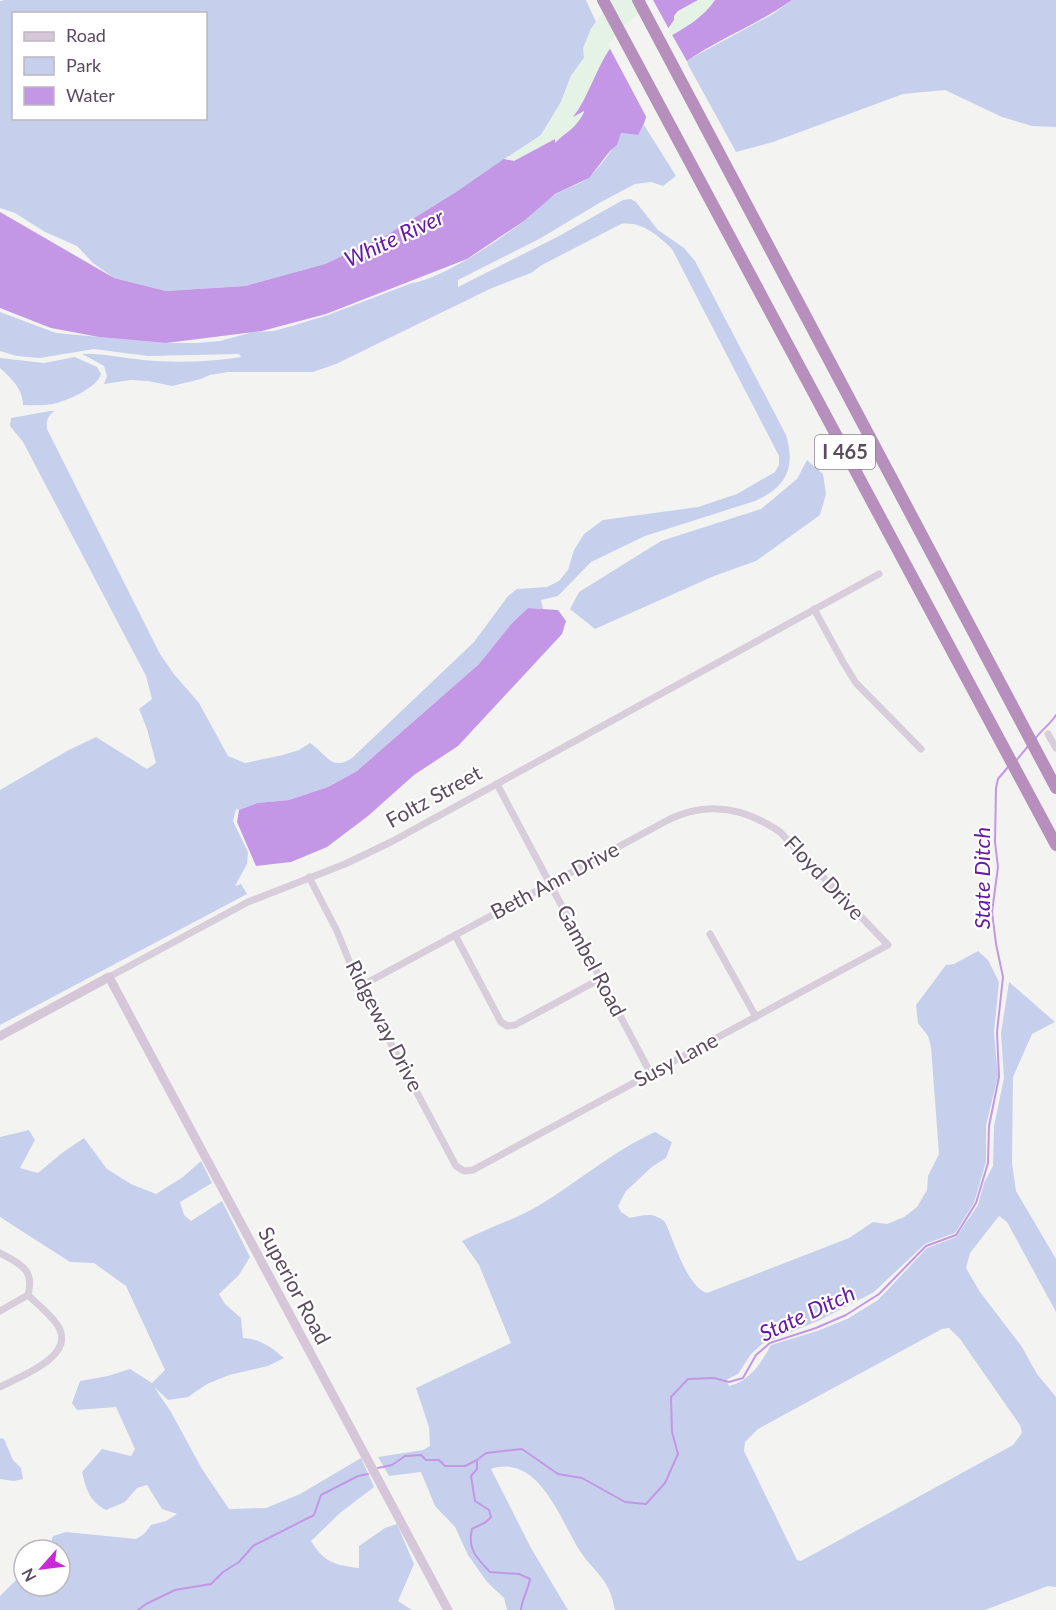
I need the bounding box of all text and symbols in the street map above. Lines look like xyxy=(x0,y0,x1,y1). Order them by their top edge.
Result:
legend xyxy=(12,12,207,120)
text: Road xyxy=(66,24,106,46)
text: Park xyxy=(66,54,102,76)
text: Water xyxy=(66,84,115,106)
water label: White River xyxy=(340,202,448,272)
road number: I 465 xyxy=(815,435,875,469)
street label: Foltz Street xyxy=(381,759,486,832)
water label: State Ditch xyxy=(968,827,995,929)
street label: Floyd Drive xyxy=(780,830,870,924)
street label: Beth Ann Drive xyxy=(486,835,623,924)
street label: Gambel Road xyxy=(552,900,632,1020)
street label: Ridgeway Drive xyxy=(342,956,429,1095)
street label: Susy Lane xyxy=(629,1026,722,1091)
street label: Superior Road xyxy=(254,1222,337,1348)
water label: State Ditch xyxy=(755,1279,859,1346)
north arrow xyxy=(12,1538,72,1598)
text: N xyxy=(17,1565,40,1585)

